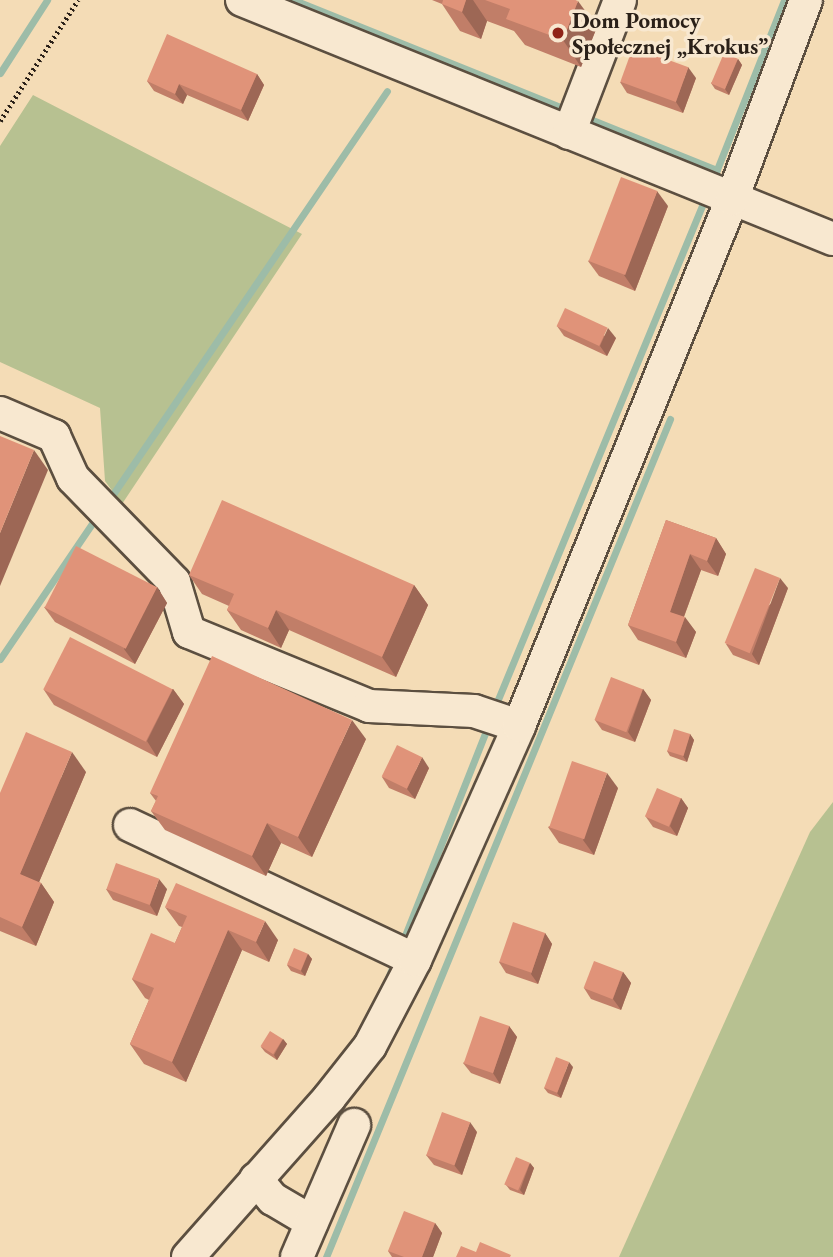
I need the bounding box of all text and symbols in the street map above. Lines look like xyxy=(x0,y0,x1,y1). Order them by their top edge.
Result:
place label: Dom Pomocy Społecznej „Krokus” xyxy=(572,6,768,60)
marker: Dom Pomocy Społecznej „Krokus” xyxy=(550,25,566,41)

